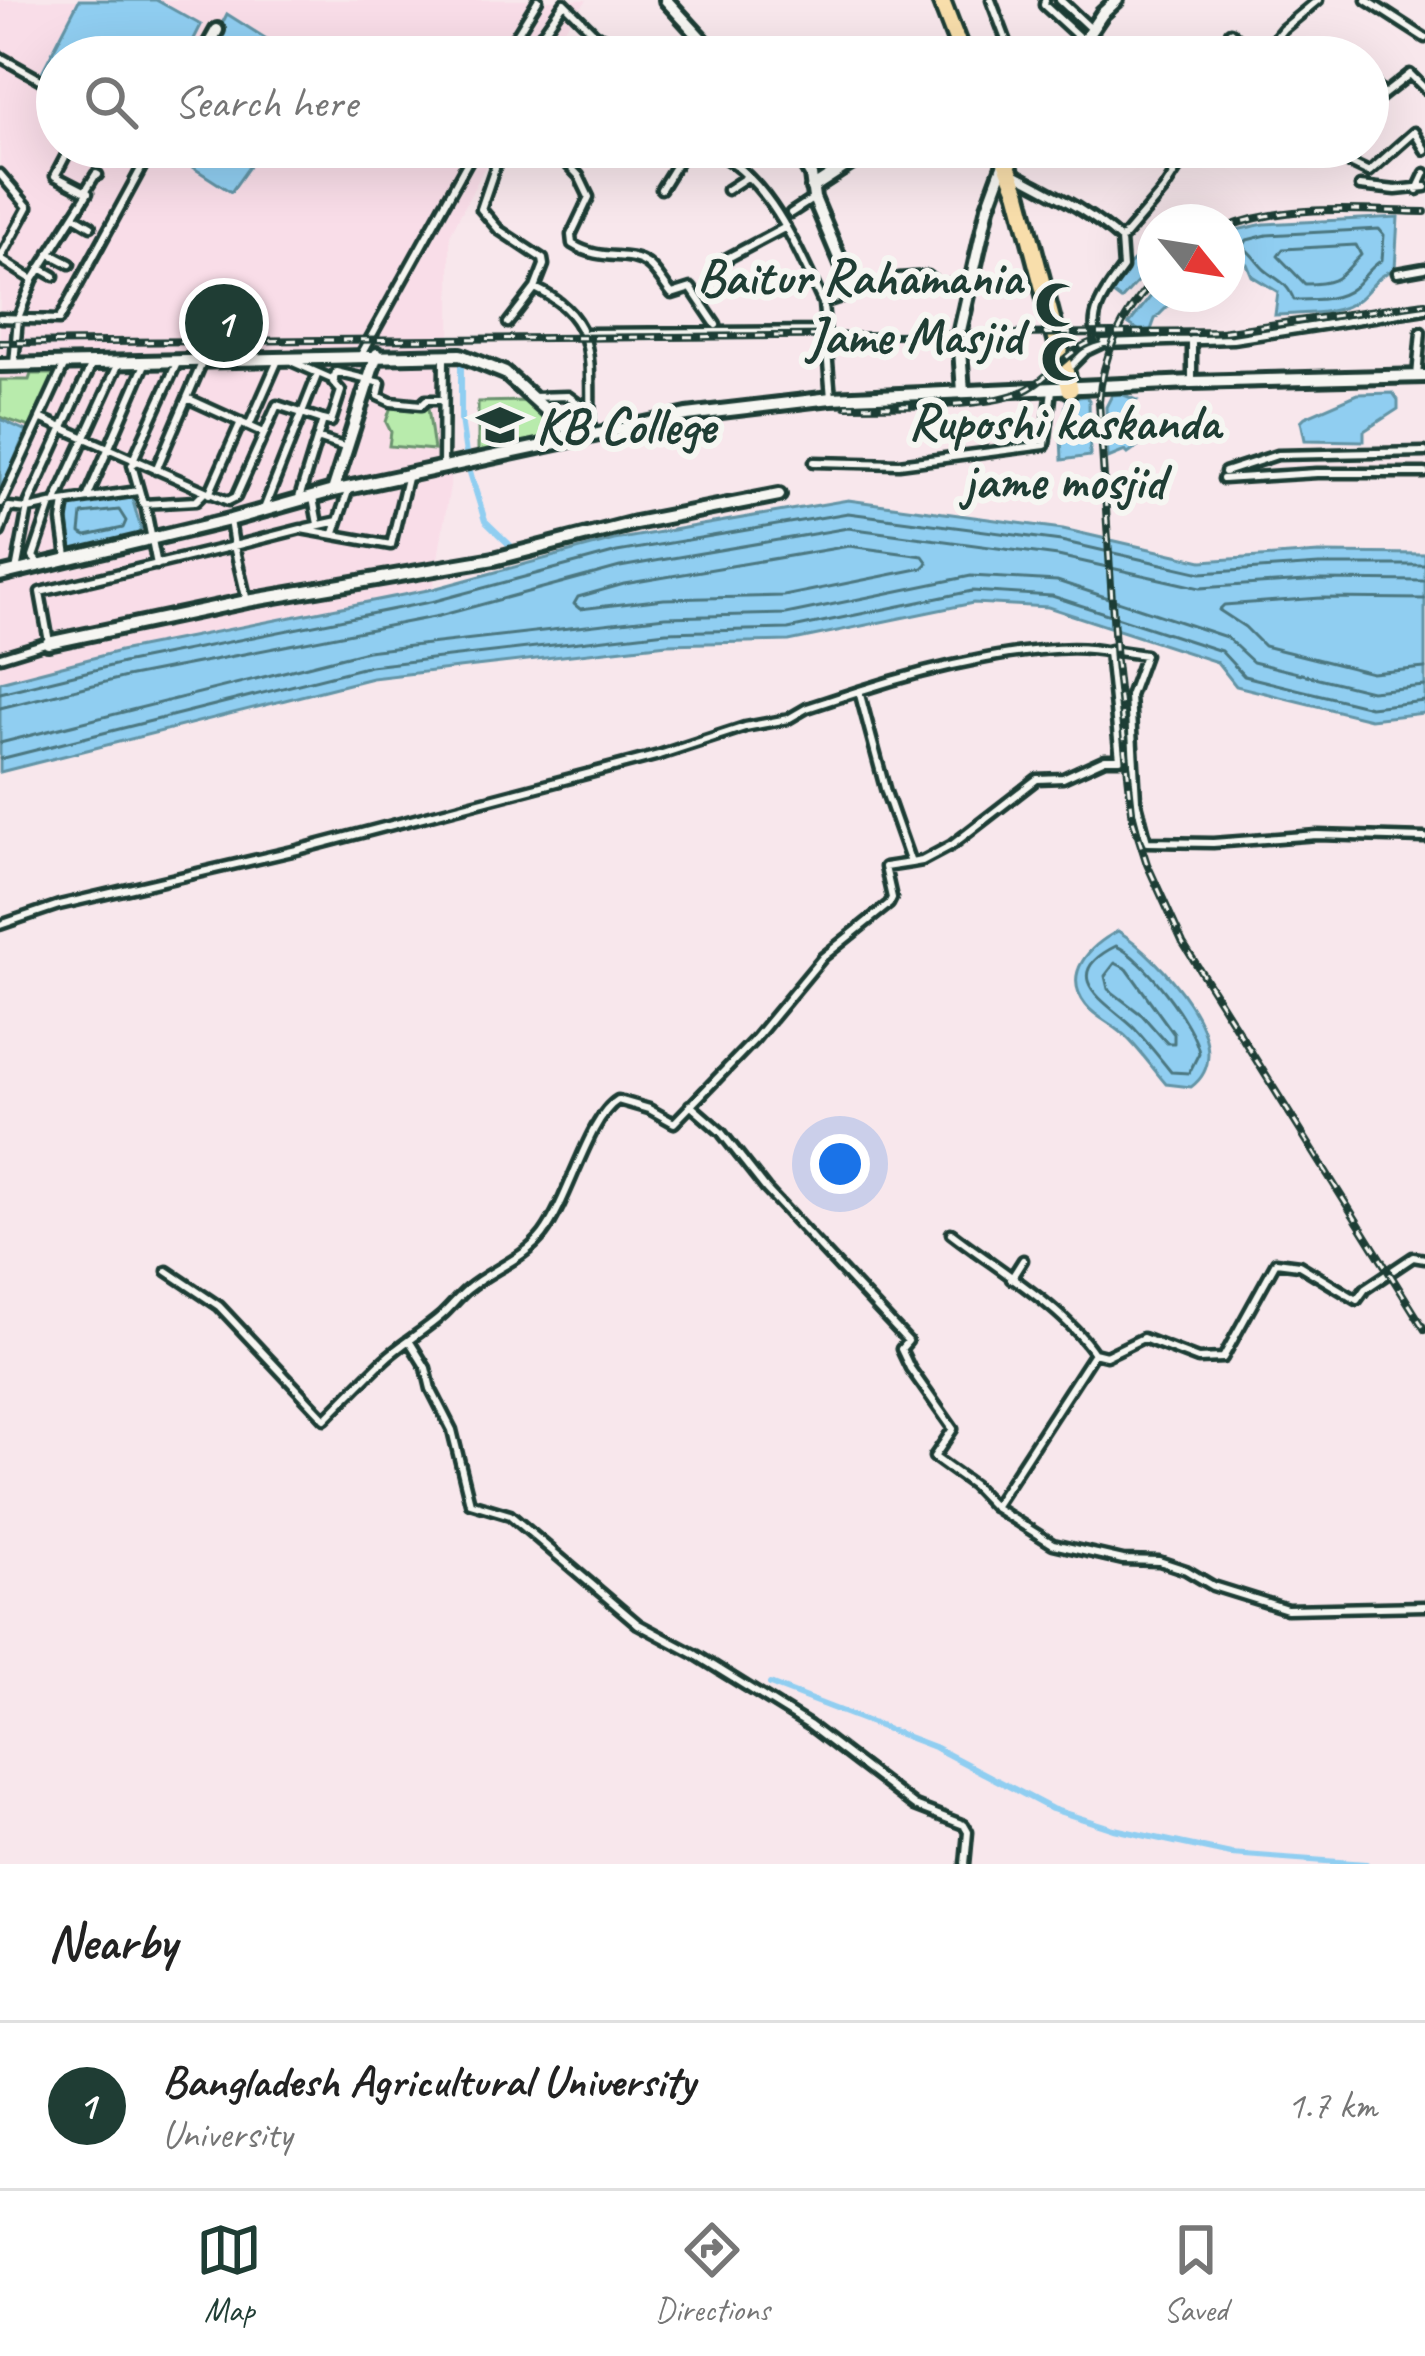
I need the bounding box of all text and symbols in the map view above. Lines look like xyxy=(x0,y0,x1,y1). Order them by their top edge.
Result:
search box xyxy=(36,36,1389,168)
icon: search xyxy=(78,69,144,135)
text: Search here xyxy=(174,74,357,131)
north arrow xyxy=(1137,204,1245,312)
place label: Baitur Rahamania Jame Masjid xyxy=(697,245,1030,368)
pin: 1 xyxy=(185,278,263,368)
mosque icon: Baitur Rahamania Jame Masjid xyxy=(1033,280,1083,330)
mosque icon: Ruposhi kaskanda jame mosjid xyxy=(1039,334,1089,384)
place label: Ruposhi kaskanda jame mosjid xyxy=(908,390,1224,513)
place label: KB College xyxy=(536,394,719,458)
school or university icon: KB College xyxy=(475,400,525,450)
your location xyxy=(810,1134,870,1194)
text: Nearby xyxy=(48,1910,176,1974)
text: Bangladesh Agricultural University xyxy=(162,2053,695,2110)
text: 1 xyxy=(78,2081,96,2130)
text: 1.7 km xyxy=(1287,2081,1377,2130)
text: University xyxy=(162,2110,292,2159)
tab: Map xyxy=(196,2217,262,2331)
tab: Directions xyxy=(655,2217,770,2331)
tab: Saved xyxy=(1163,2217,1229,2331)

